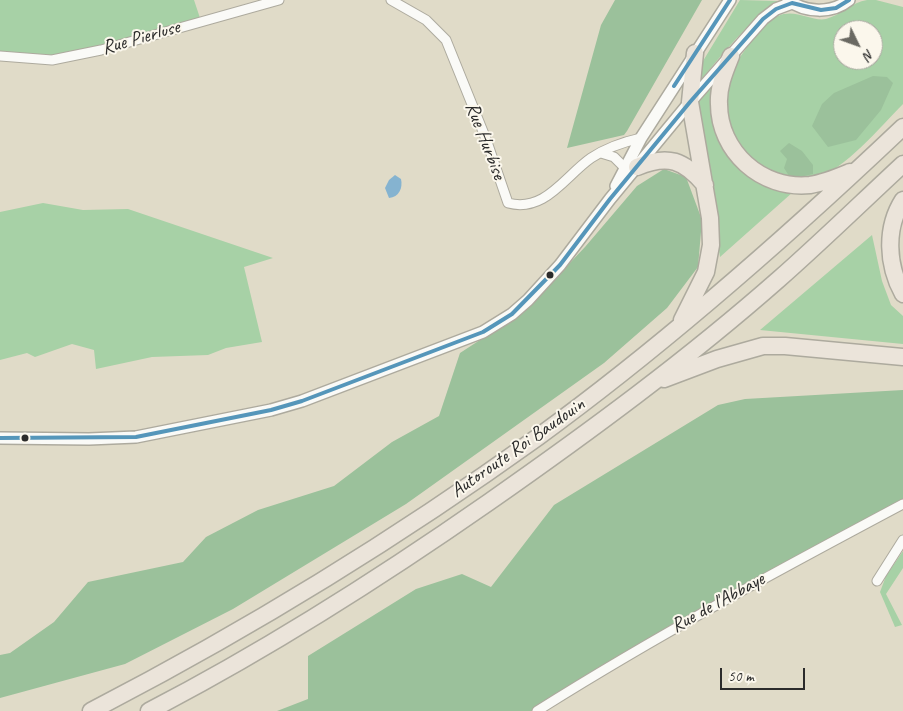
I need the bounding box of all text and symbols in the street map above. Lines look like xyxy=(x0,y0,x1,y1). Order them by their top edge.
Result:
street label: Rue Pierluse xyxy=(99,15,183,61)
north arrow xyxy=(833,20,883,70)
text: N xyxy=(860,46,878,64)
street label: Rue Hurbise xyxy=(459,99,511,183)
unlabelled marker xyxy=(545,270,555,280)
street label: Autoroute Roi Baudouin xyxy=(446,393,590,503)
unlabelled marker xyxy=(20,433,30,443)
street label: Rue de l'Abbaye xyxy=(667,567,769,639)
scale bar xyxy=(723,658,808,690)
text: 50 m xyxy=(728,667,754,686)

